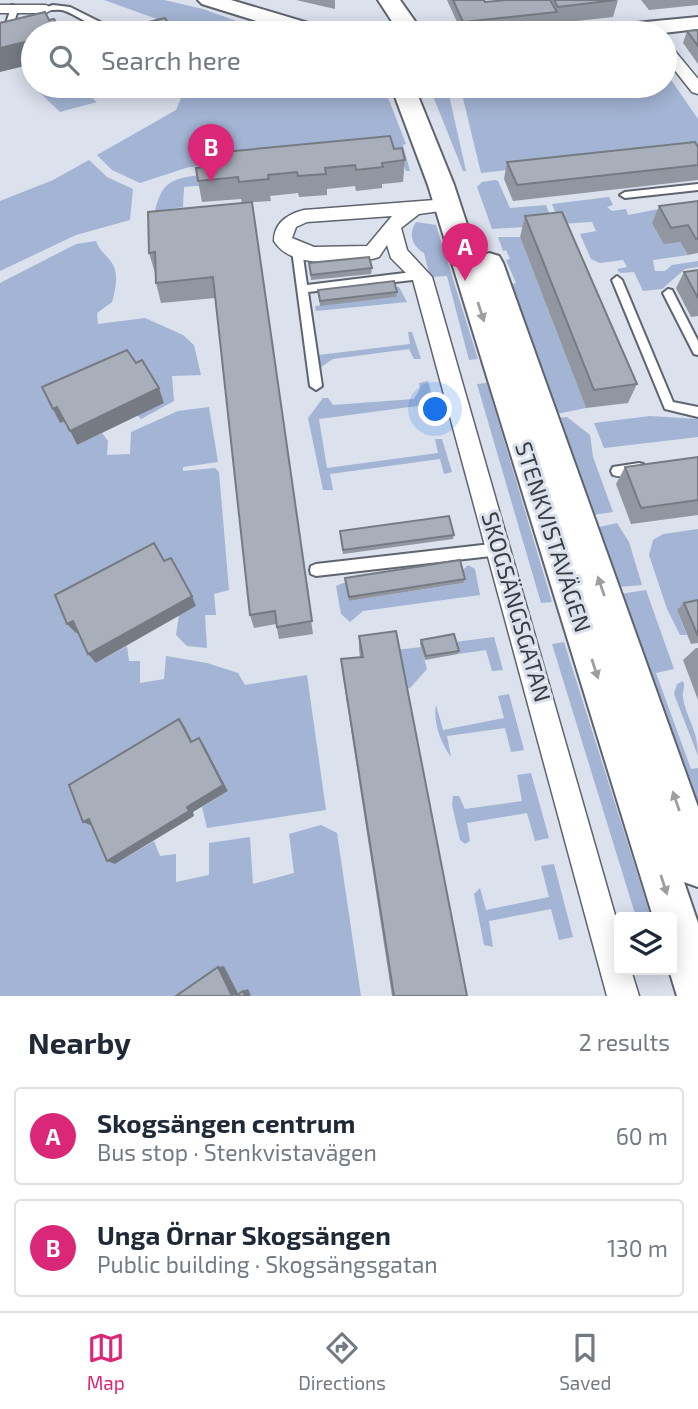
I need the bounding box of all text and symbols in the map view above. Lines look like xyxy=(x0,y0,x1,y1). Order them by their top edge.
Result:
search box xyxy=(21,21,677,98)
icon: search xyxy=(45,41,83,79)
text: Search here xyxy=(101,44,241,75)
pin: B xyxy=(188,124,234,182)
pin: A xyxy=(442,223,488,281)
one-way arrow xyxy=(477,302,487,323)
your location xyxy=(418,392,452,426)
street label: STENKVISTAVÄGEN xyxy=(510,438,598,635)
street label: SKOGSÄNGSGATAN xyxy=(476,508,557,705)
one-way arrow xyxy=(595,576,606,597)
one-way arrow xyxy=(590,658,601,679)
one-way arrow xyxy=(670,791,681,812)
one-way arrow xyxy=(659,875,670,896)
map controls xyxy=(614,912,677,975)
button: layers xyxy=(614,912,677,975)
text: Nearby xyxy=(28,1024,131,1060)
text: 2 results xyxy=(579,1028,670,1056)
text: Skogsängen centrum xyxy=(97,1107,355,1138)
text: A xyxy=(45,1122,61,1150)
text: 60 m xyxy=(616,1122,668,1150)
text: Bus stop · Stenkvistavägen xyxy=(97,1138,377,1166)
text: Unga Örnar Skogsängen xyxy=(97,1219,391,1250)
text: B xyxy=(46,1234,60,1262)
text: 130 m xyxy=(607,1234,668,1262)
text: Public building · Skogsängsgatan xyxy=(97,1250,438,1278)
tab: Map xyxy=(87,1329,125,1394)
tab: Directions xyxy=(298,1329,386,1394)
tab: Saved xyxy=(559,1329,611,1394)

